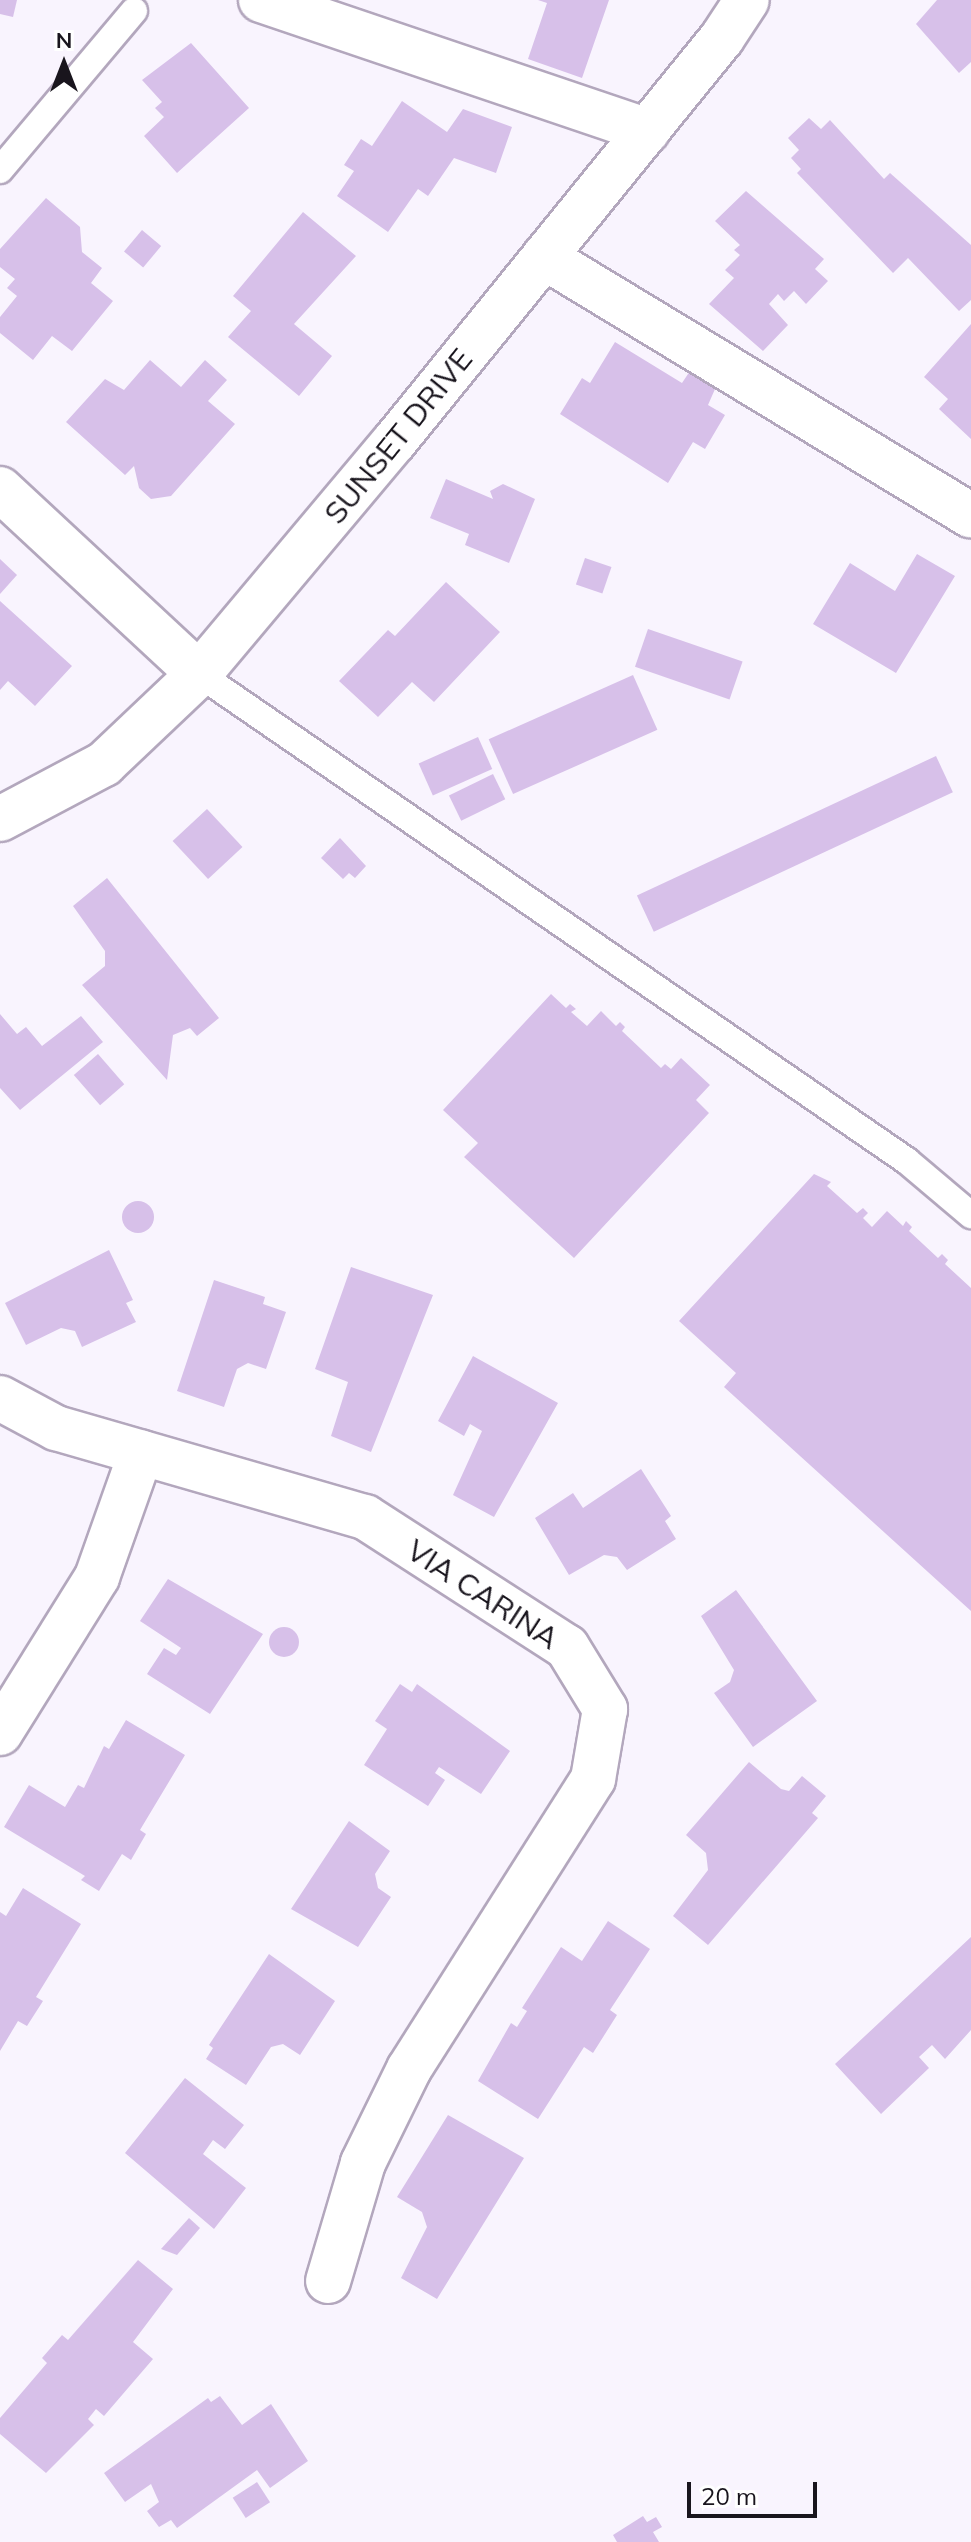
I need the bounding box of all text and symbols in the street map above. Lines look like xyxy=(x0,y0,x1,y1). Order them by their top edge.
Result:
north arrow xyxy=(24,24,104,104)
text: N xyxy=(56,26,72,54)
street label: SUNSET DRIVE xyxy=(317,341,479,531)
street label: VIA CARINA xyxy=(400,1532,566,1656)
scale bar xyxy=(691,2466,821,2516)
text: 20 m xyxy=(701,2481,757,2511)

